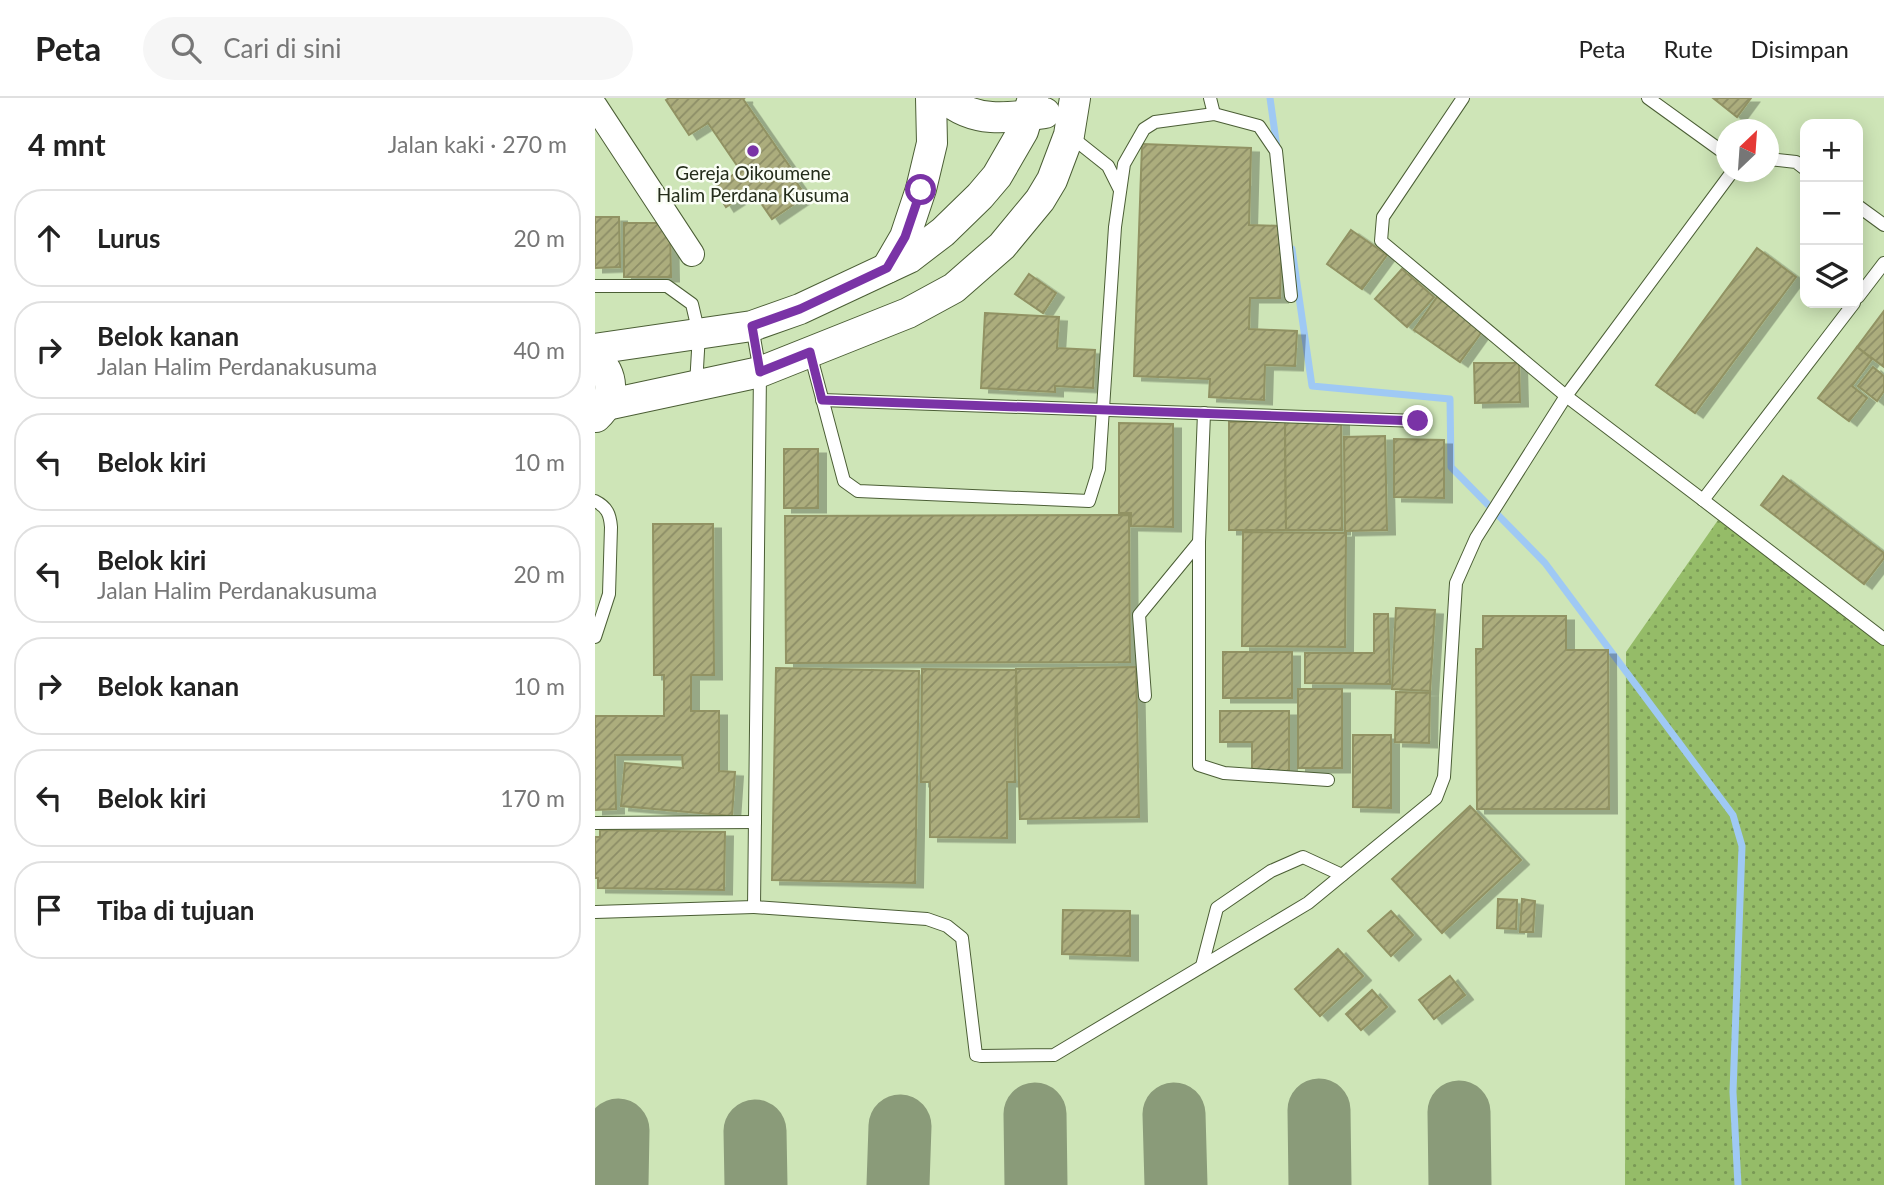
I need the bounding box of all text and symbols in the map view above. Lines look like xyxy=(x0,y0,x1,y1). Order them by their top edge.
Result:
search box xyxy=(143,17,633,80)
text: Peta xyxy=(35,28,101,68)
icon: search xyxy=(167,29,205,67)
text: Cari di sini xyxy=(223,32,342,64)
text: Peta xyxy=(1579,34,1625,63)
text: Rute xyxy=(1663,34,1713,63)
text: Disimpan xyxy=(1751,34,1849,63)
north arrow xyxy=(1716,119,1779,182)
map controls xyxy=(1800,119,1863,308)
button: + xyxy=(1800,119,1863,182)
text: 4 mnt xyxy=(28,126,106,162)
text: Jalan kaki · 270 m xyxy=(388,130,567,158)
marker: Gereja Oikoumene Halim Perdana Kusuma xyxy=(745,143,761,159)
place label: Gereja Oikoumene Halim Perdana Kusuma xyxy=(657,161,849,206)
route start xyxy=(905,174,936,205)
button: − xyxy=(1800,182,1863,245)
icon: ahead xyxy=(30,219,68,257)
text: Lurus xyxy=(97,222,160,254)
text: 20 m xyxy=(514,224,565,252)
button: layers xyxy=(1800,245,1863,308)
text: Belok kanan xyxy=(97,320,239,352)
icon: right xyxy=(30,331,68,369)
text: 40 m xyxy=(514,336,565,364)
text: Jalan Halim Perdanakusuma xyxy=(97,352,377,380)
route end xyxy=(1402,405,1433,436)
icon: left xyxy=(30,443,68,481)
text: Belok kiri xyxy=(97,446,206,478)
text: 10 m xyxy=(514,448,565,476)
text: Belok kiri xyxy=(97,544,206,576)
icon: left xyxy=(30,555,68,593)
text: 20 m xyxy=(514,560,565,588)
text: Jalan Halim Perdanakusuma xyxy=(97,576,377,604)
icon: right xyxy=(30,667,68,705)
text: Belok kanan xyxy=(97,670,239,702)
text: 10 m xyxy=(514,672,565,700)
icon: left xyxy=(30,779,68,817)
text: Belok kiri xyxy=(97,782,206,814)
text: 170 m xyxy=(500,784,565,812)
icon: arrive xyxy=(30,891,68,929)
text: Tiba di tujuan xyxy=(97,894,255,926)

